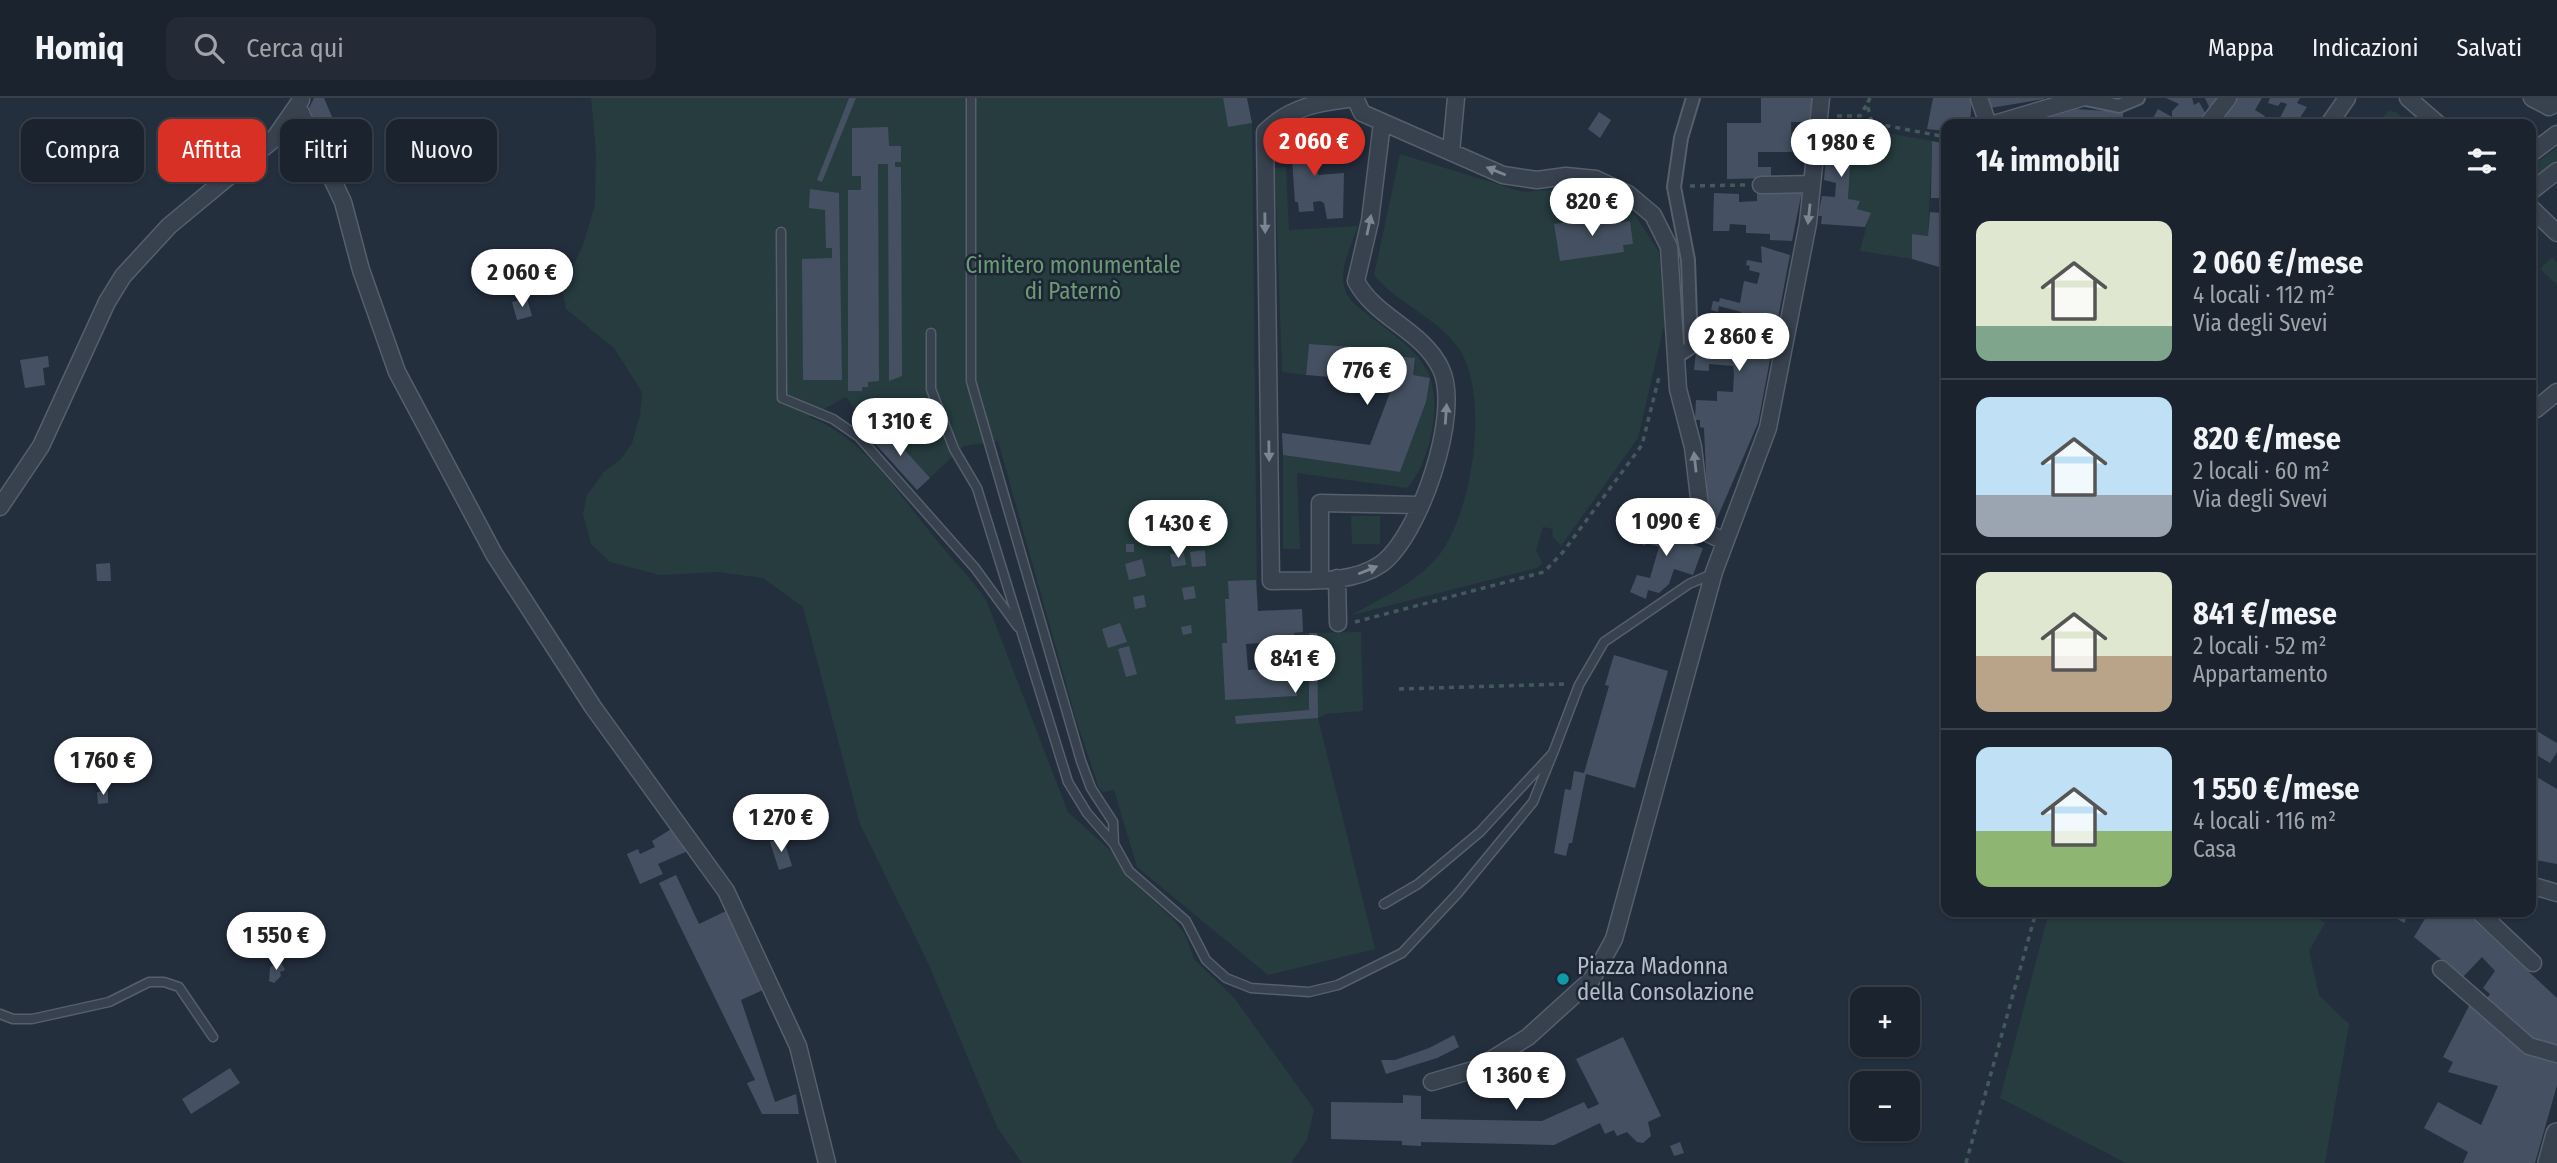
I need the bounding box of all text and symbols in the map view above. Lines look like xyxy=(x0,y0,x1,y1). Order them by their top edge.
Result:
search box xyxy=(166,17,656,80)
text: Homiq xyxy=(35,28,124,68)
icon: search xyxy=(190,29,228,67)
text: Cerca qui xyxy=(246,33,344,64)
text: Mappa xyxy=(2208,34,2274,62)
text: Indicazioni xyxy=(2312,34,2418,62)
text: Salvati xyxy=(2456,34,2522,62)
pin: 2 060 € xyxy=(1249,118,1379,178)
chip: Compra xyxy=(21,119,144,182)
chip: Affitta xyxy=(158,119,266,182)
chip: Filtri xyxy=(280,119,372,182)
chip: Nuovo xyxy=(386,119,497,182)
pin: 1 980 € xyxy=(1776,120,1906,179)
text: 2 060 € xyxy=(1279,127,1349,155)
text: 1 980 € xyxy=(1807,128,1875,156)
icon: filters xyxy=(2463,142,2501,180)
text: 14 immobili xyxy=(1976,143,2120,179)
one-way arrow xyxy=(1485,166,1506,177)
pin: 820 € xyxy=(1543,178,1641,238)
text: 820 € xyxy=(1566,187,1618,215)
one-way arrow xyxy=(1803,204,1814,226)
one-way arrow xyxy=(1260,213,1271,235)
one-way arrow xyxy=(1363,214,1374,236)
text: 2 060 €/mese xyxy=(2193,245,2364,281)
icon: home xyxy=(2032,249,2116,333)
pin: 2 060 € xyxy=(457,250,587,309)
park label: Cimitero monumentale di Paternò xyxy=(965,251,1181,305)
text: 2 060 € xyxy=(487,258,557,286)
text: 4 locali · 112 m² xyxy=(2193,281,2335,309)
text: Via degli Svevi xyxy=(2193,309,2328,337)
pin: 2 860 € xyxy=(1674,314,1804,373)
text: 2 860 € xyxy=(1704,322,1774,350)
pin: 776 € xyxy=(1318,348,1416,407)
text: 776 € xyxy=(1343,356,1391,384)
pin: 1 310 € xyxy=(835,398,965,458)
one-way arrow xyxy=(1441,403,1452,425)
text: 1 310 € xyxy=(868,407,932,435)
text: 820 €/mese xyxy=(2193,421,2341,457)
icon: home xyxy=(2032,425,2116,509)
one-way arrow xyxy=(1263,440,1275,462)
one-way arrow xyxy=(1689,451,1700,473)
text: 2 locali · 60 m² xyxy=(2193,457,2330,485)
text: Via degli Svevi xyxy=(2193,485,2328,513)
pin: 1 090 € xyxy=(1601,498,1731,558)
pin: 1 430 € xyxy=(1113,500,1243,560)
text: 1 090 € xyxy=(1632,507,1700,535)
text: 1 430 € xyxy=(1145,509,1211,537)
one-way arrow xyxy=(1357,565,1378,576)
text: 841 €/mese xyxy=(2193,596,2337,632)
icon: home xyxy=(2032,600,2116,684)
text: 2 locali · 52 m² xyxy=(2193,632,2327,660)
pin: 841 € xyxy=(1246,636,1344,695)
text: 841 € xyxy=(1270,644,1320,672)
text: Appartamento xyxy=(2193,660,2328,688)
pin: 1 760 € xyxy=(38,738,168,797)
text: 1 760 € xyxy=(70,746,136,774)
text: 1 550 €/mese xyxy=(2193,771,2360,807)
icon: home xyxy=(2032,775,2116,859)
pin: 1 270 € xyxy=(716,794,846,854)
text: 1 270 € xyxy=(749,803,813,831)
text: 4 locali · 116 m² xyxy=(2193,807,2336,835)
text: Casa xyxy=(2193,835,2237,863)
pin: 1 550 € xyxy=(211,912,341,972)
text: 1 550 € xyxy=(243,921,309,949)
place label: Piazza Madonna della Consolazione xyxy=(1577,952,1754,1006)
marker: Piazza Madonna della Consolazione xyxy=(1555,971,1571,987)
map controls xyxy=(1850,987,1920,1141)
button: + xyxy=(1850,987,1920,1057)
pin: 1 360 € xyxy=(1451,1052,1581,1112)
text: 1 360 € xyxy=(1482,1061,1550,1089)
button: − xyxy=(1850,1071,1920,1141)

